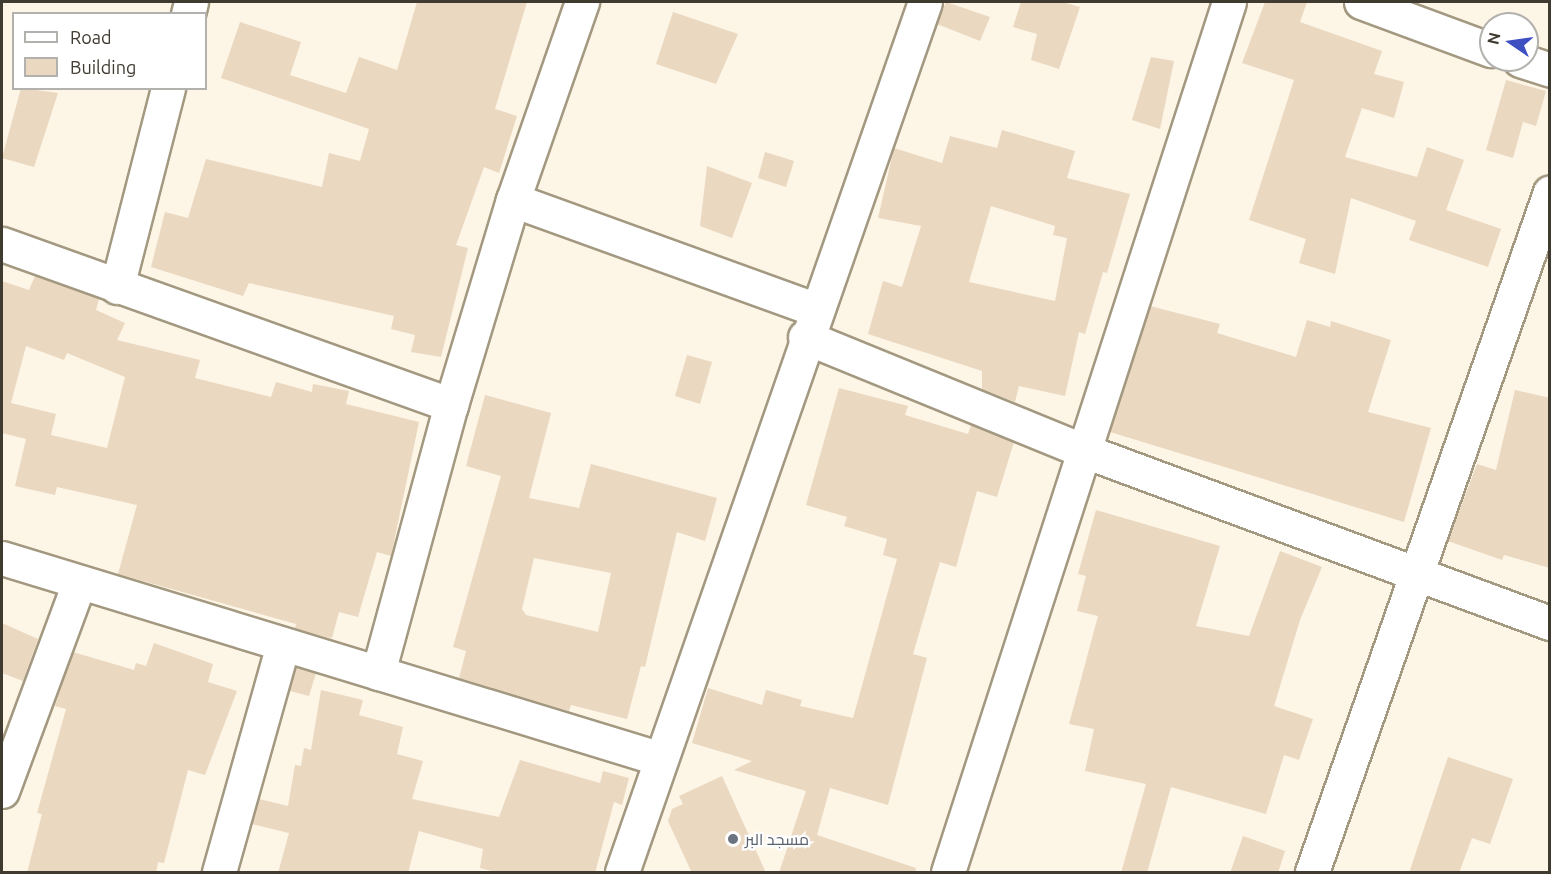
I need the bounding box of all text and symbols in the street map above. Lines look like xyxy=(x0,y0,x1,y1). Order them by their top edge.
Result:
legend xyxy=(12,12,207,90)
north arrow xyxy=(1479,12,1539,72)
text: Road xyxy=(70,27,112,47)
text: N xyxy=(1483,31,1504,46)
text: Building xyxy=(70,57,136,77)
place label: مسجد البر xyxy=(745,829,809,849)
marker: مسجد البر xyxy=(726,832,740,846)

